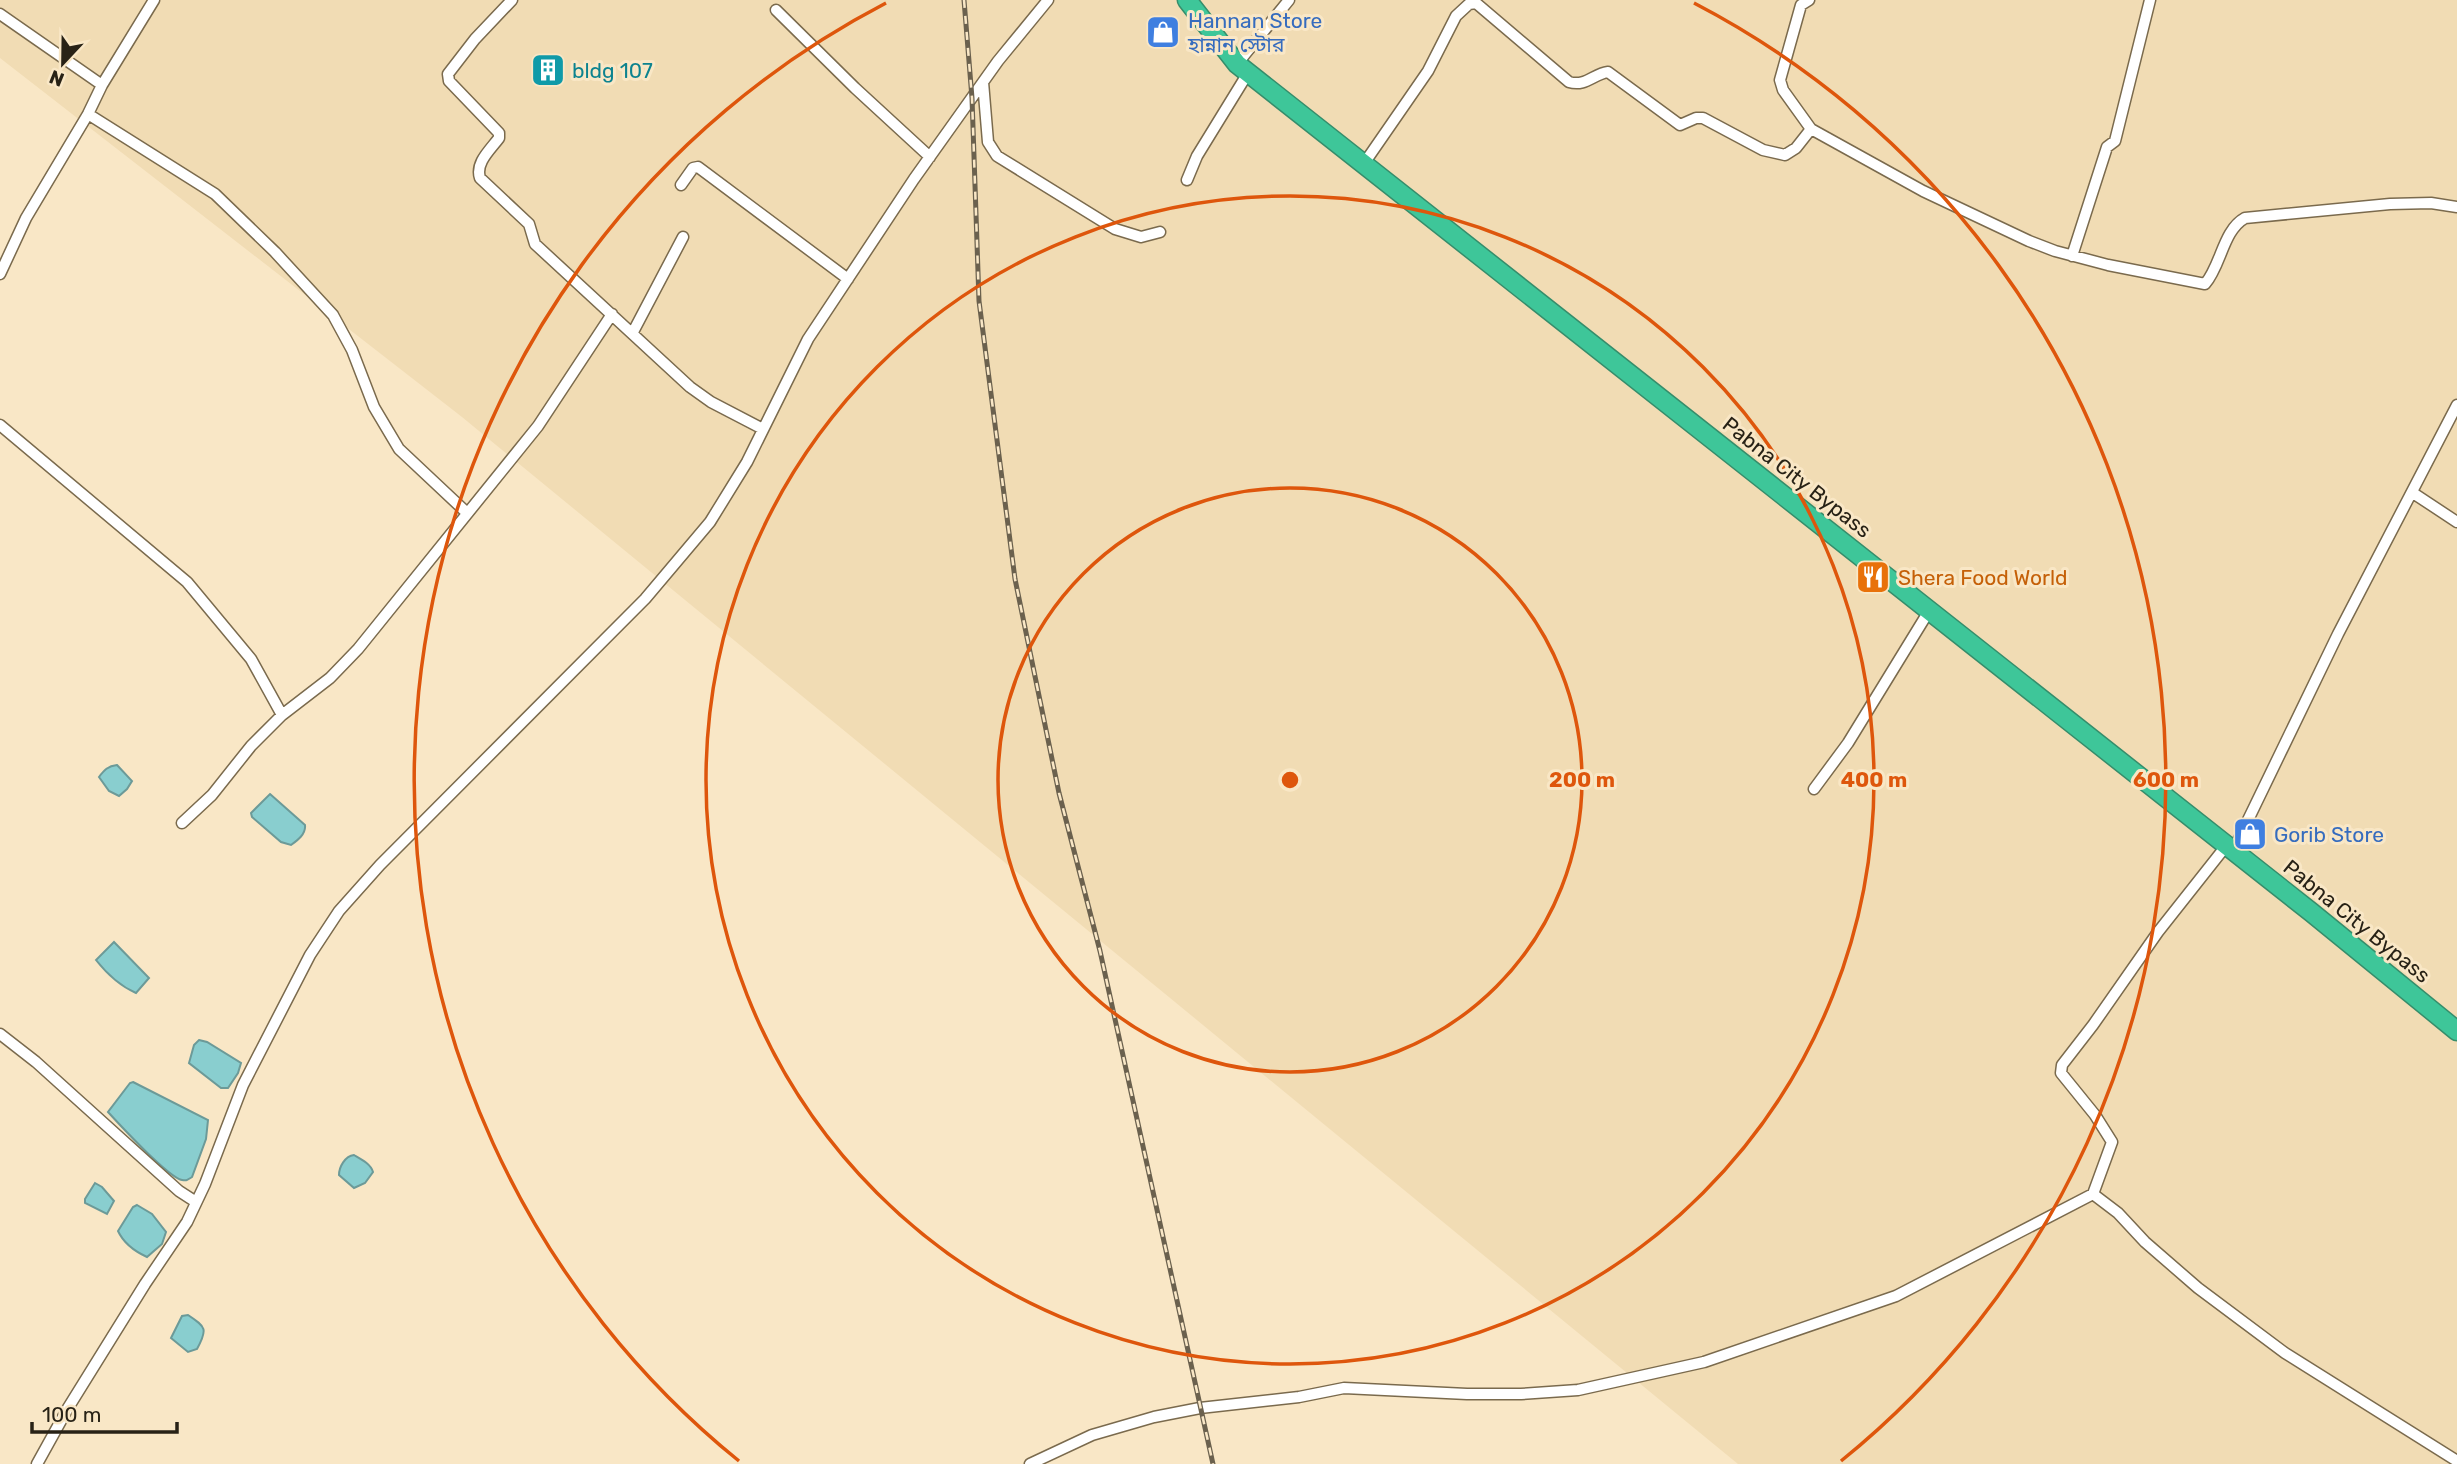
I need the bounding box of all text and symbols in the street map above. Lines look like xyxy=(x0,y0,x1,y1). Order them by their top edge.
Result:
place label: Hannan Store হান্নান স্টোর xyxy=(1187,8,1322,57)
shop icon: Hannan Store হান্নান স্টোর xyxy=(1144,13,1182,51)
north arrow xyxy=(28,28,98,98)
building icon: bldg 107 xyxy=(529,51,567,89)
place label: bldg 107 xyxy=(572,58,653,83)
text: N xyxy=(46,65,67,92)
street label: Pabna City Bypass xyxy=(1718,411,1876,543)
restaurant icon: Shera Food World xyxy=(1854,558,1892,596)
place label: Shera Food World xyxy=(1898,565,2068,590)
text: 200 m xyxy=(1549,767,1615,792)
text: 400 m xyxy=(1841,767,1907,792)
text: 600 m xyxy=(2133,767,2199,792)
centre of rings xyxy=(1278,768,1302,792)
shop icon: Gorib Store xyxy=(2231,815,2269,853)
place label: Gorib Store xyxy=(2274,822,2384,847)
street label: Pabna City Bypass xyxy=(2279,854,2435,988)
scale bar xyxy=(32,1390,177,1434)
text: 100 m xyxy=(42,1402,101,1427)

